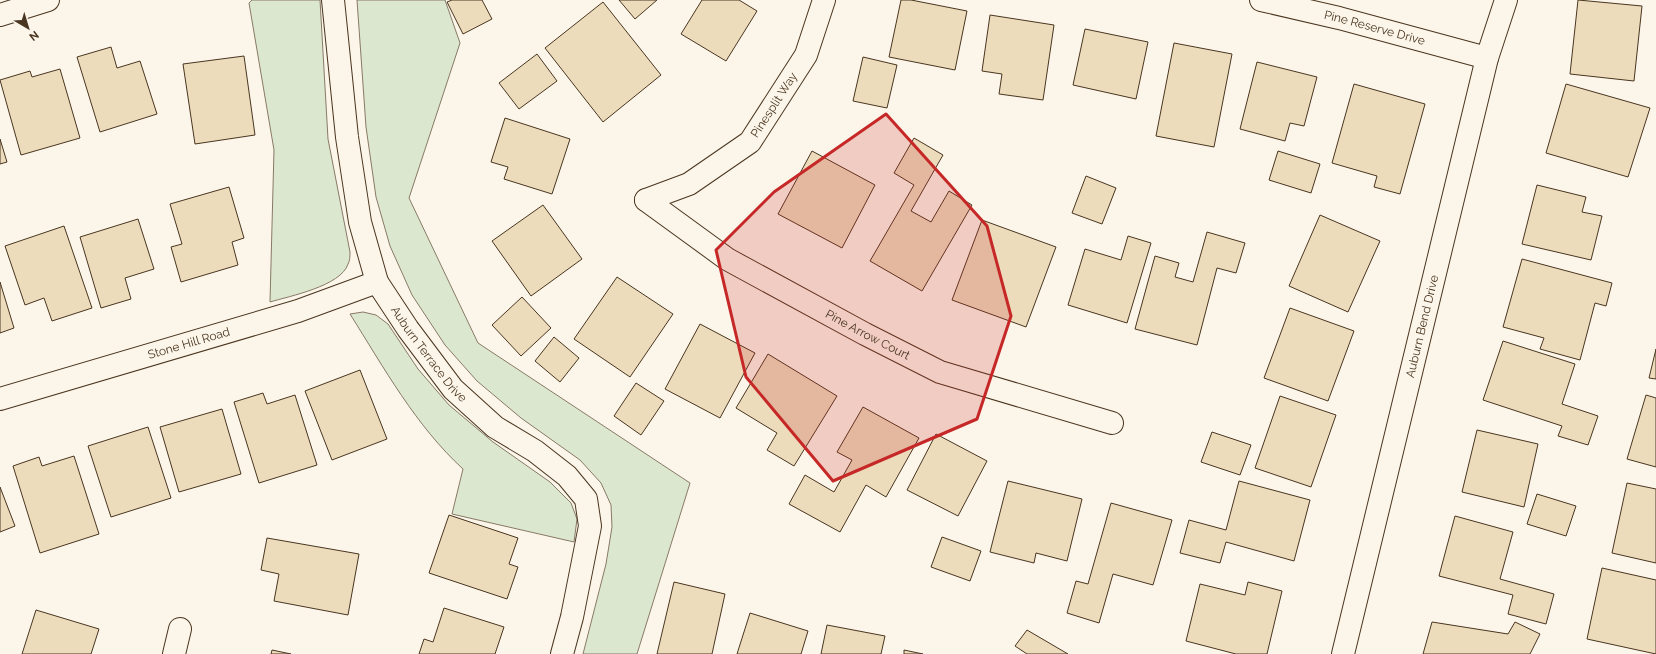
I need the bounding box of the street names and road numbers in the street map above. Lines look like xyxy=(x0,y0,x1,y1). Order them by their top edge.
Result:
street label: Pine Reserve Drive xyxy=(1323,8,1427,48)
street label: Pinesplit Way xyxy=(748,69,800,140)
street label: Auburn Bend Drive xyxy=(1403,274,1441,379)
street label: Auburn Terrace Drive xyxy=(388,304,470,405)
street label: Pine Arrow Court xyxy=(823,307,912,363)
street label: Stone Hill Road xyxy=(146,324,232,362)

